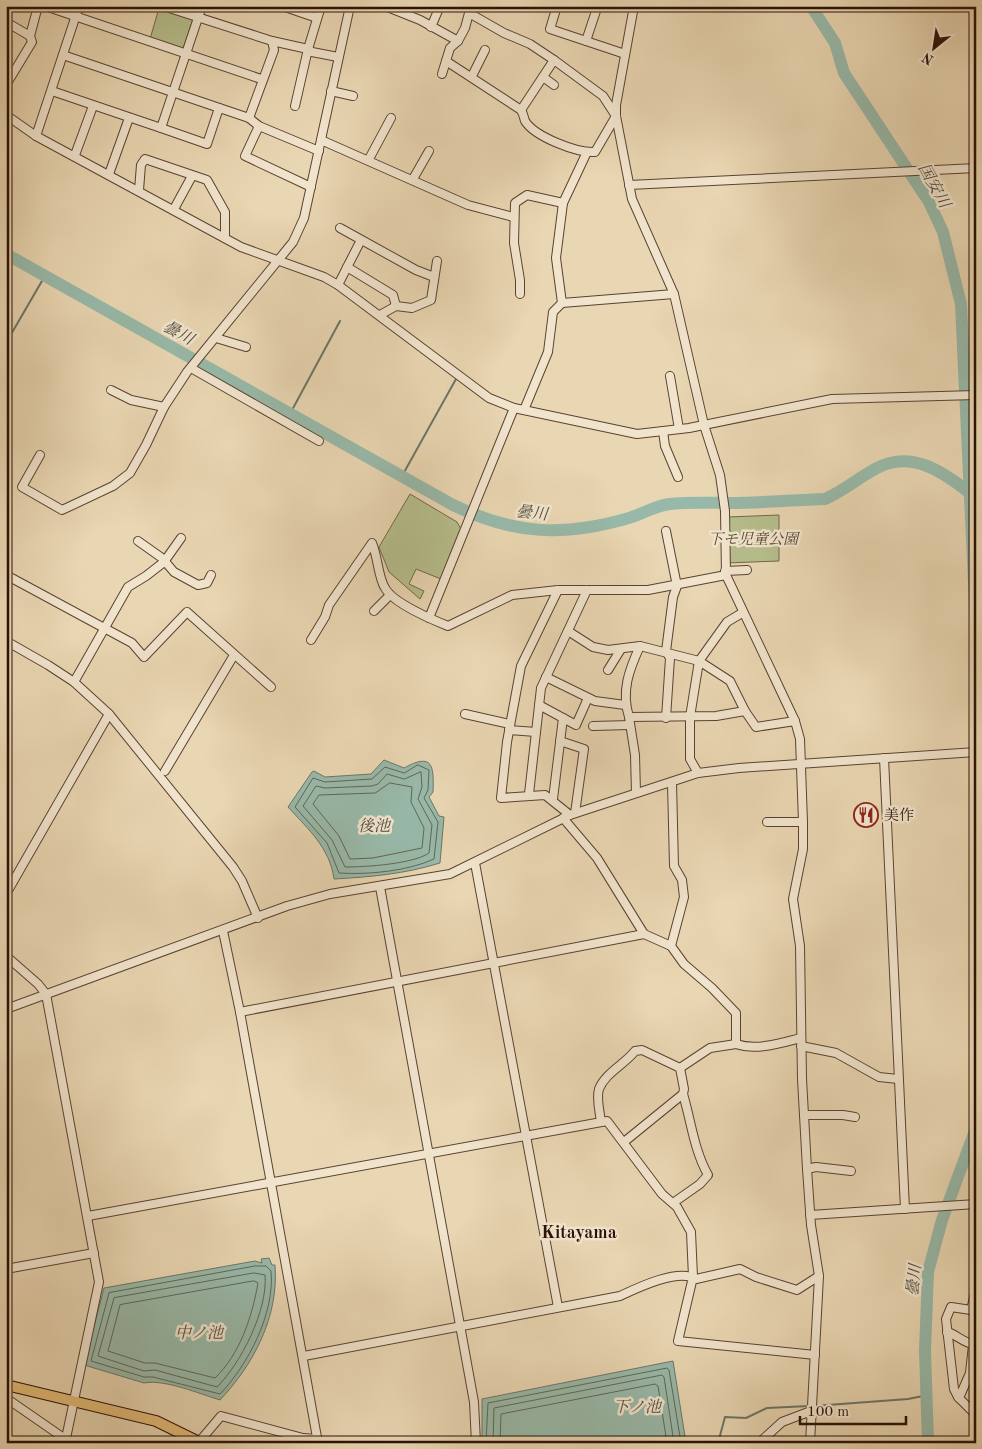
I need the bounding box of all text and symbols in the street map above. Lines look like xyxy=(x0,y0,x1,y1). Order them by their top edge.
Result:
north arrow xyxy=(910,22,960,72)
text: N xyxy=(920,50,936,67)
water label: 国安川 xyxy=(915,160,955,213)
water label: 曇川 xyxy=(160,317,199,349)
water label: 曇川 xyxy=(515,502,551,524)
park label: 下モ児童公園 xyxy=(708,531,801,548)
restaurant icon: 美作 xyxy=(853,802,879,828)
place label: 美作 xyxy=(884,807,914,824)
water label: 後池 xyxy=(358,817,392,835)
district label: Kitayama xyxy=(541,1224,617,1242)
water label: 曇川 xyxy=(903,1261,925,1297)
water label: 中ノ池 xyxy=(175,1324,225,1342)
scale bar xyxy=(800,1394,906,1426)
water label: 下ノ池 xyxy=(613,1398,663,1416)
text: 100 m xyxy=(807,1405,849,1420)

